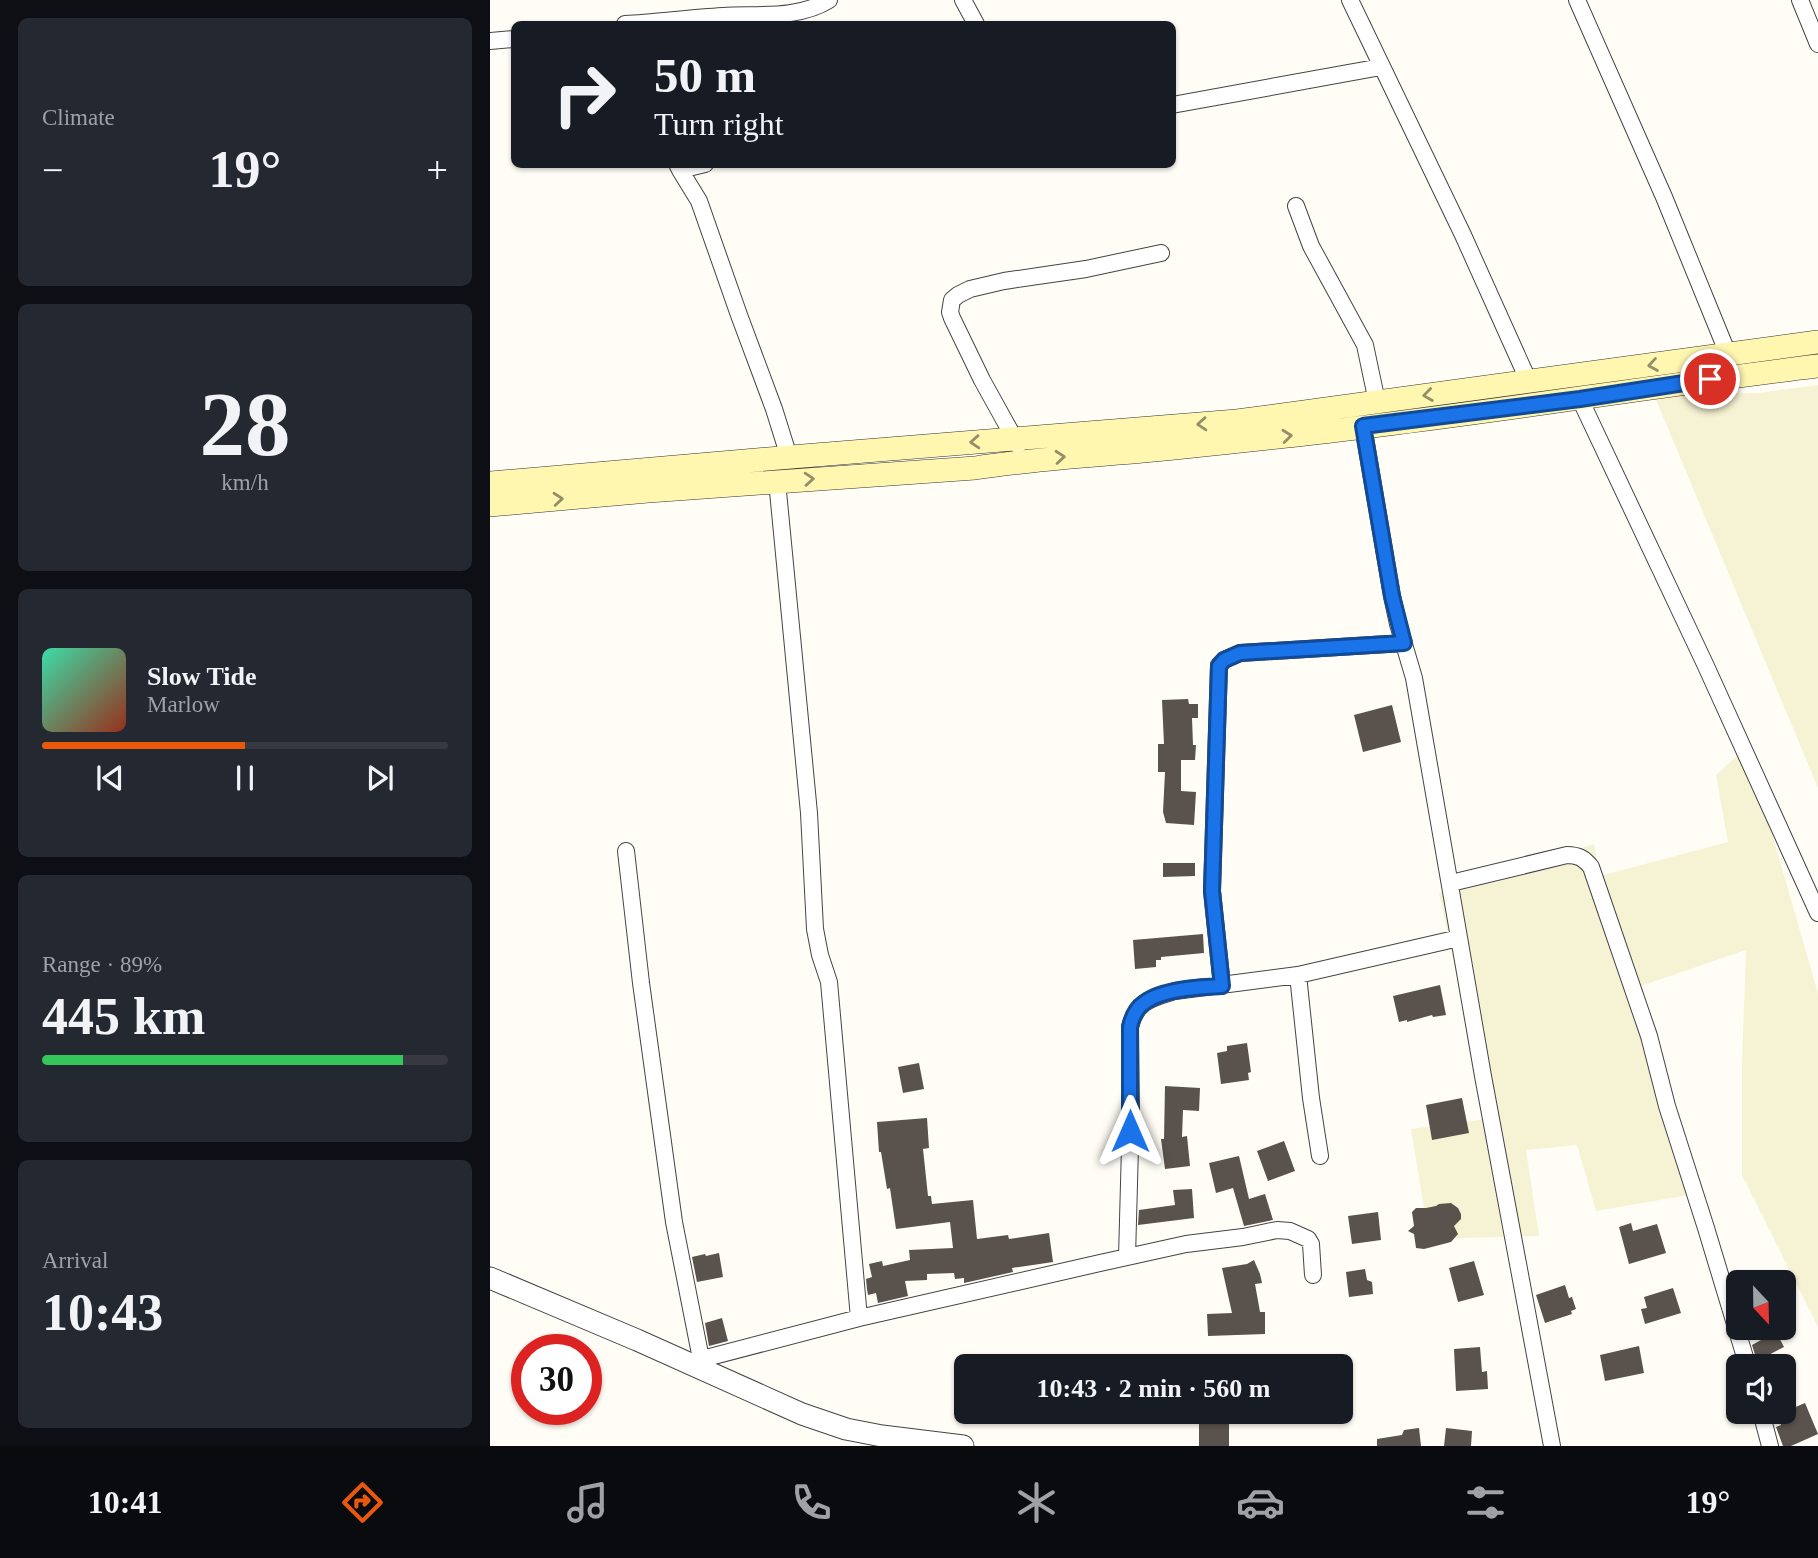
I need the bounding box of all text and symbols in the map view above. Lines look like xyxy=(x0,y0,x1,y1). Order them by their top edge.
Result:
text: 50 m xyxy=(654,48,756,103)
icon: right xyxy=(539,49,630,140)
text: Climate xyxy=(42,105,115,130)
text: Turn right xyxy=(654,106,784,142)
text: 19° xyxy=(209,141,281,198)
text: − xyxy=(42,149,63,191)
text: + xyxy=(427,149,448,191)
pin xyxy=(1680,349,1740,409)
one-way arrow xyxy=(1647,357,1659,372)
icon: arrive xyxy=(1691,360,1729,398)
text: 28 xyxy=(200,374,291,475)
one-way arrow xyxy=(1422,387,1434,402)
one-way arrow xyxy=(1196,416,1207,431)
one-way arrow xyxy=(1281,429,1292,444)
one-way arrow xyxy=(970,434,981,449)
one-way arrow xyxy=(1055,450,1066,465)
text: km/h xyxy=(221,470,269,495)
one-way arrow xyxy=(804,472,815,487)
one-way arrow xyxy=(553,492,564,507)
text: Slow Tide xyxy=(147,662,257,691)
text: Marlow xyxy=(147,692,220,717)
icon: previous xyxy=(91,759,129,797)
icon: pause xyxy=(226,759,264,797)
icon: next xyxy=(361,759,399,797)
text: Range · 89% xyxy=(42,952,162,977)
text: 445 km xyxy=(42,988,205,1045)
position arrow xyxy=(1093,1094,1167,1168)
text: Arrival xyxy=(42,1248,108,1273)
north arrow xyxy=(1726,1270,1796,1340)
map controls xyxy=(1726,1270,1796,1424)
text: 10:43 xyxy=(42,1284,163,1341)
speed limit sign: 30 xyxy=(511,1334,602,1425)
button: sound xyxy=(1726,1354,1796,1424)
text: 10:43 · 2 min · 560 m xyxy=(1037,1374,1271,1403)
icon: directions xyxy=(338,1478,387,1527)
icon: music xyxy=(563,1478,612,1527)
icon: phone xyxy=(787,1478,836,1527)
icon: climate xyxy=(1012,1478,1061,1527)
icon: car xyxy=(1236,1478,1285,1527)
icon: filters xyxy=(1461,1478,1510,1527)
text: 10:41 xyxy=(88,1484,162,1520)
text: 19° xyxy=(1685,1484,1730,1520)

